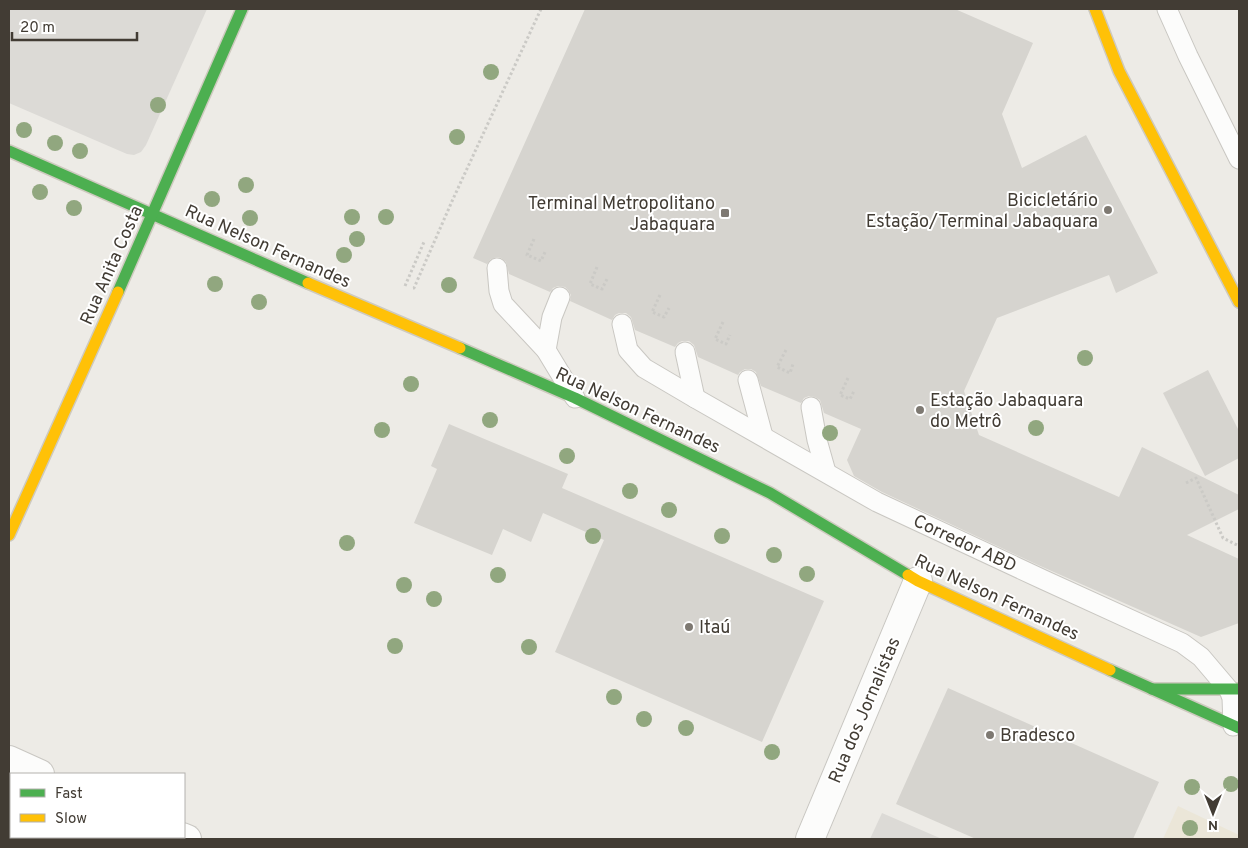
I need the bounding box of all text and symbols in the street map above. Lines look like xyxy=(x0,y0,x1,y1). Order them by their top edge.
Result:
scale bar xyxy=(12,10,138,42)
text: 20 m xyxy=(20,19,55,38)
place label: Bicicletário Estação/Terminal Jabaquara xyxy=(866,190,1098,234)
place label: Terminal Metropolitano Jabaquara xyxy=(528,193,715,237)
street label: Rua Nelson Fernandes xyxy=(181,200,354,294)
street label: Rua Anita Costa xyxy=(76,202,149,329)
marker: Bicicletário Estação/Terminal Jabaquara xyxy=(1102,204,1114,216)
marker: Terminal Metropolitano Jabaquara xyxy=(719,207,731,219)
street label: Rua Nelson Fernandes xyxy=(551,363,723,460)
place label: Estação Jabaquara do Metrô xyxy=(930,390,1083,434)
marker: Estação Jabaquara do Metrô xyxy=(914,404,926,416)
street label: Corredor ABD xyxy=(909,510,1020,578)
street label: Rua Nelson Fernandes xyxy=(910,550,1082,647)
place label: Itaú xyxy=(699,617,730,640)
marker: Itaú xyxy=(683,621,695,633)
street label: Rua dos Jornalistas xyxy=(824,634,907,787)
place label: Bradesco xyxy=(1000,725,1075,748)
marker: Bradesco xyxy=(984,729,996,741)
legend xyxy=(10,773,185,838)
text: Fast xyxy=(55,785,83,804)
north arrow xyxy=(1188,788,1238,838)
text: Slow xyxy=(55,810,87,829)
text: N xyxy=(1208,816,1218,833)

